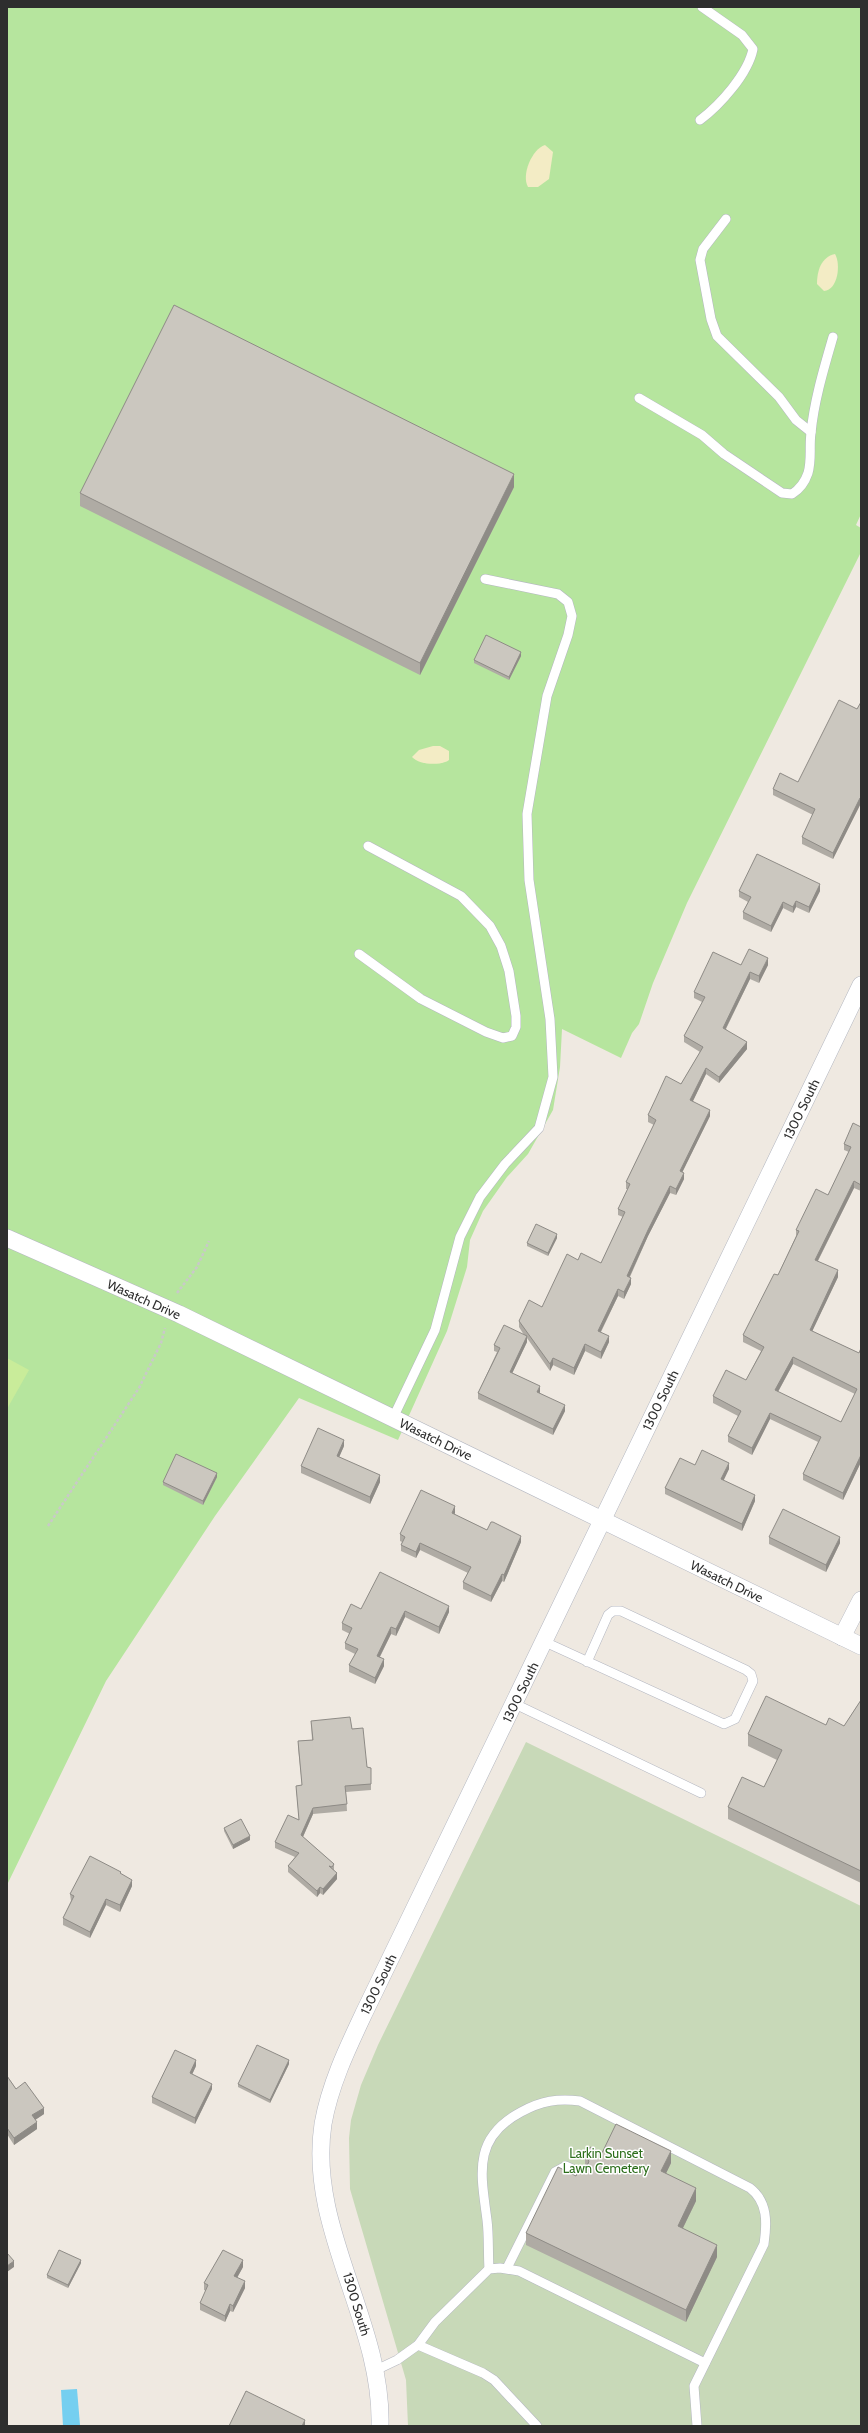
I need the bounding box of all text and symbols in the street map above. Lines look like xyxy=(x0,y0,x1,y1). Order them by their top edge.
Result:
street label: 1300 South xyxy=(779,1076,823,1142)
street label: Wasatch Drive xyxy=(105,1276,184,1322)
street label: 1300 South xyxy=(638,1367,682,1433)
street label: Wasatch Drive xyxy=(397,1415,475,1464)
street label: Wasatch Drive xyxy=(688,1557,766,1606)
street label: 1300 South xyxy=(498,1659,542,1725)
street label: 1300 South xyxy=(356,1951,400,2017)
park label: Larkin Sunset Lawn Cemetery xyxy=(563,2145,650,2176)
street label: 1300 South xyxy=(340,2270,374,2338)

